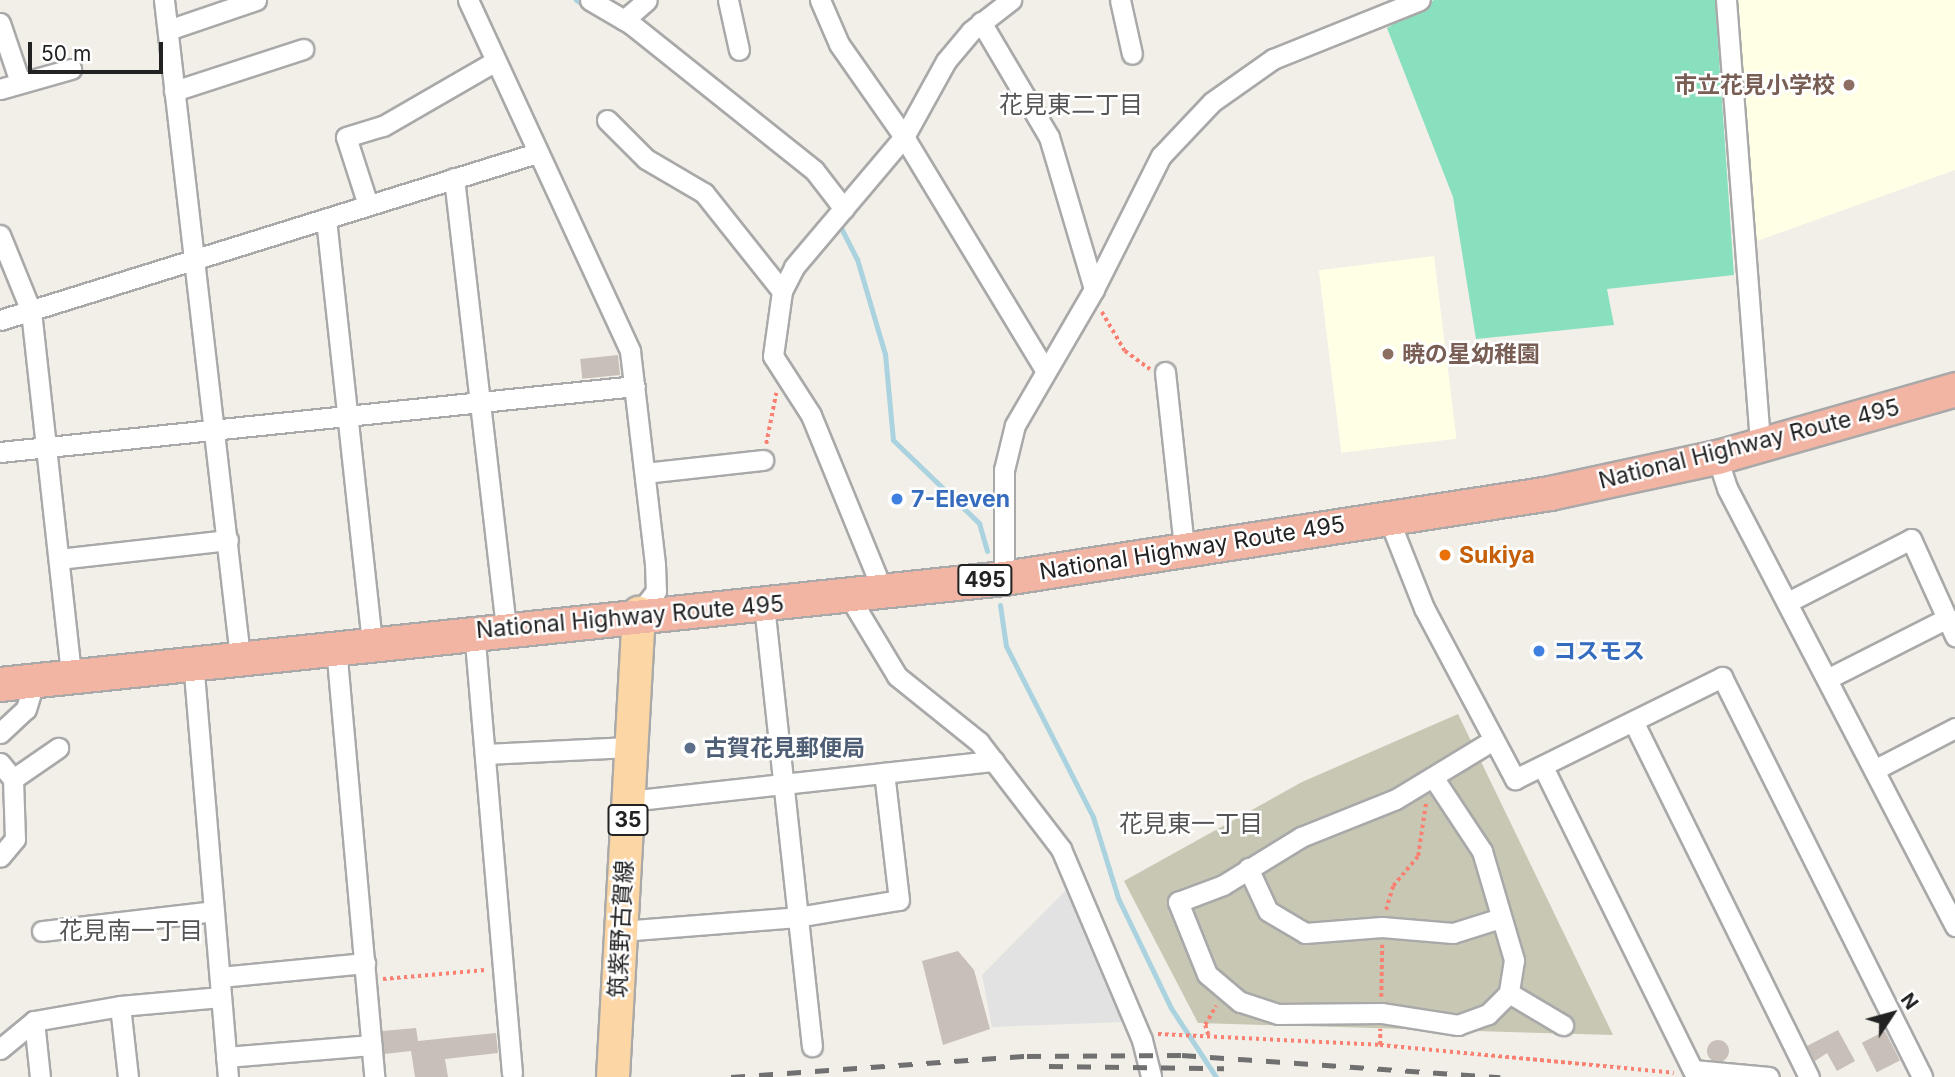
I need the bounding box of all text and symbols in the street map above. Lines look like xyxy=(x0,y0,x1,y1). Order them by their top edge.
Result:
scale bar xyxy=(32,28,166,72)
text: 50 m xyxy=(41,41,91,66)
place label: 市立花見小学校 xyxy=(1674,71,1835,99)
marker: 市立花見小学校 xyxy=(1841,77,1857,93)
district label: 花見東二丁目 xyxy=(999,91,1143,119)
place label: 暁の星幼稚園 xyxy=(1402,340,1540,368)
marker: 暁の星幼稚園 xyxy=(1380,346,1396,362)
street label: National Highway Route 495 xyxy=(1596,393,1902,495)
place label: 7-Eleven xyxy=(911,485,1010,513)
marker: 7-Eleven xyxy=(889,491,905,507)
street label: National Highway Route 495 xyxy=(1037,510,1347,586)
place label: Sukiya xyxy=(1459,541,1535,569)
marker: Sukiya xyxy=(1437,547,1453,563)
road number: 495 xyxy=(957,562,1013,598)
street label: National Highway Route 495 xyxy=(475,590,785,644)
place label: コスモス xyxy=(1553,637,1645,665)
marker: コスモス xyxy=(1531,643,1547,659)
place label: 古賀花見郵便局 xyxy=(704,734,865,762)
marker: 古賀花見郵便局 xyxy=(682,740,698,756)
road number: 35 xyxy=(607,802,649,838)
district label: 花見東一丁目 xyxy=(1119,810,1263,838)
street label: 筑紫野古賀線 xyxy=(604,859,638,999)
district label: 花見南一丁目 xyxy=(59,917,203,945)
north arrow xyxy=(1857,979,1927,1049)
text: N xyxy=(1896,989,1923,1014)

